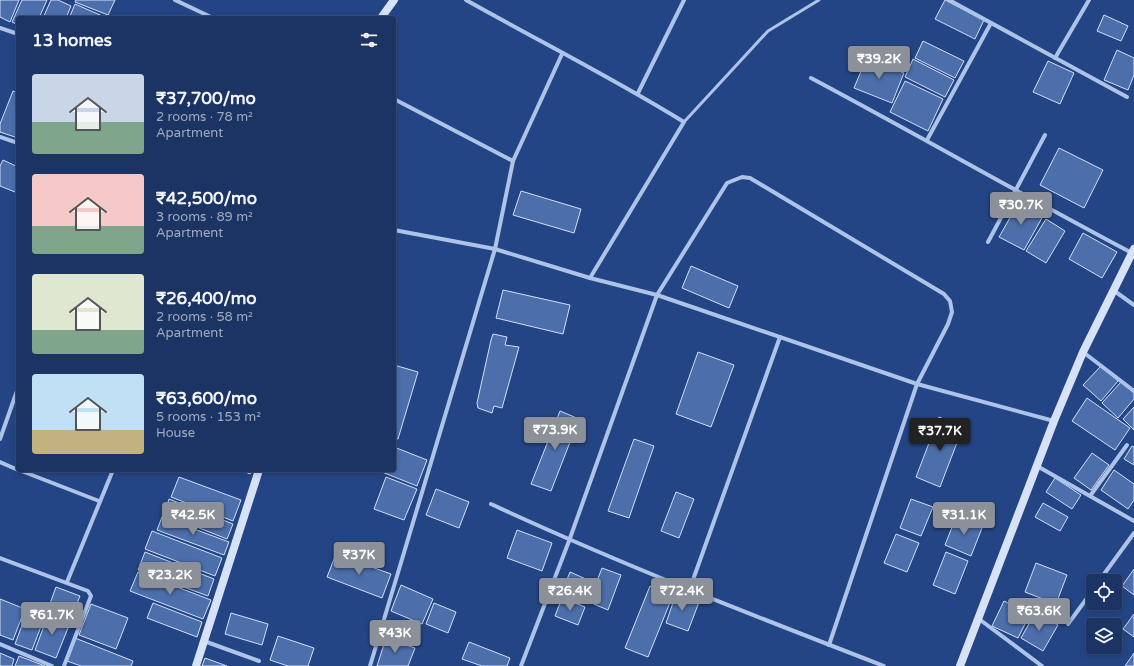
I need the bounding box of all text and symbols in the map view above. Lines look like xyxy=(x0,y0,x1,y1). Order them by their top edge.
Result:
icon: filters xyxy=(358,29,380,51)
text: 13 homes xyxy=(32,30,112,51)
pin: ₹39.2K xyxy=(846,46,912,80)
text: ₹39.2K xyxy=(857,51,901,67)
text: ₹37,700/mo xyxy=(156,88,256,109)
icon: home xyxy=(64,90,112,138)
text: 2 rooms · 78 m² xyxy=(156,109,253,125)
text: Apartment xyxy=(156,125,223,141)
text: ₹42,500/mo xyxy=(156,188,257,209)
icon: home xyxy=(64,190,112,238)
pin: ₹30.7K xyxy=(988,192,1054,226)
text: ₹30.7K xyxy=(999,197,1043,213)
text: 3 rooms · 89 m² xyxy=(156,209,253,225)
text: Apartment xyxy=(156,225,223,241)
text: ₹26,400/mo xyxy=(156,288,257,309)
icon: home xyxy=(64,290,112,338)
text: 2 rooms · 58 m² xyxy=(156,309,253,325)
text: Apartment xyxy=(156,325,223,341)
text: ₹63,600/mo xyxy=(156,388,257,409)
icon: home xyxy=(64,390,112,438)
text: 5 rooms · 153 m² xyxy=(156,409,261,425)
pin: ₹73.9K xyxy=(522,417,588,451)
pin: ₹37.7K xyxy=(907,418,973,452)
text: ₹73.9K xyxy=(533,422,577,438)
text: ₹37.7K xyxy=(918,423,962,439)
text: House xyxy=(156,425,195,441)
pin: ₹42.5K xyxy=(160,502,226,536)
pin: ₹31.1K xyxy=(931,502,997,536)
text: ₹42.5K xyxy=(171,507,215,523)
text: ₹31.1K xyxy=(942,507,986,523)
pin: ₹37K xyxy=(335,542,383,576)
text: ₹37K xyxy=(343,547,375,563)
pin: ₹23.2K xyxy=(137,562,203,596)
text: ₹23.2K xyxy=(148,567,192,583)
map controls xyxy=(1086,574,1122,654)
button: locate xyxy=(1086,574,1122,610)
pin: ₹26.4K xyxy=(537,578,603,612)
pin: ₹72.4K xyxy=(649,578,715,612)
text: ₹26.4K xyxy=(548,583,592,599)
text: ₹72.4K xyxy=(660,583,704,599)
pin: ₹63.6K xyxy=(1006,598,1072,632)
pin: ₹61.7K xyxy=(19,602,85,636)
text: ₹63.6K xyxy=(1017,603,1061,619)
text: ₹61.7K xyxy=(30,607,74,623)
button: layers xyxy=(1086,618,1122,654)
pin: ₹43K xyxy=(371,620,419,654)
text: ₹43K xyxy=(379,625,411,641)

